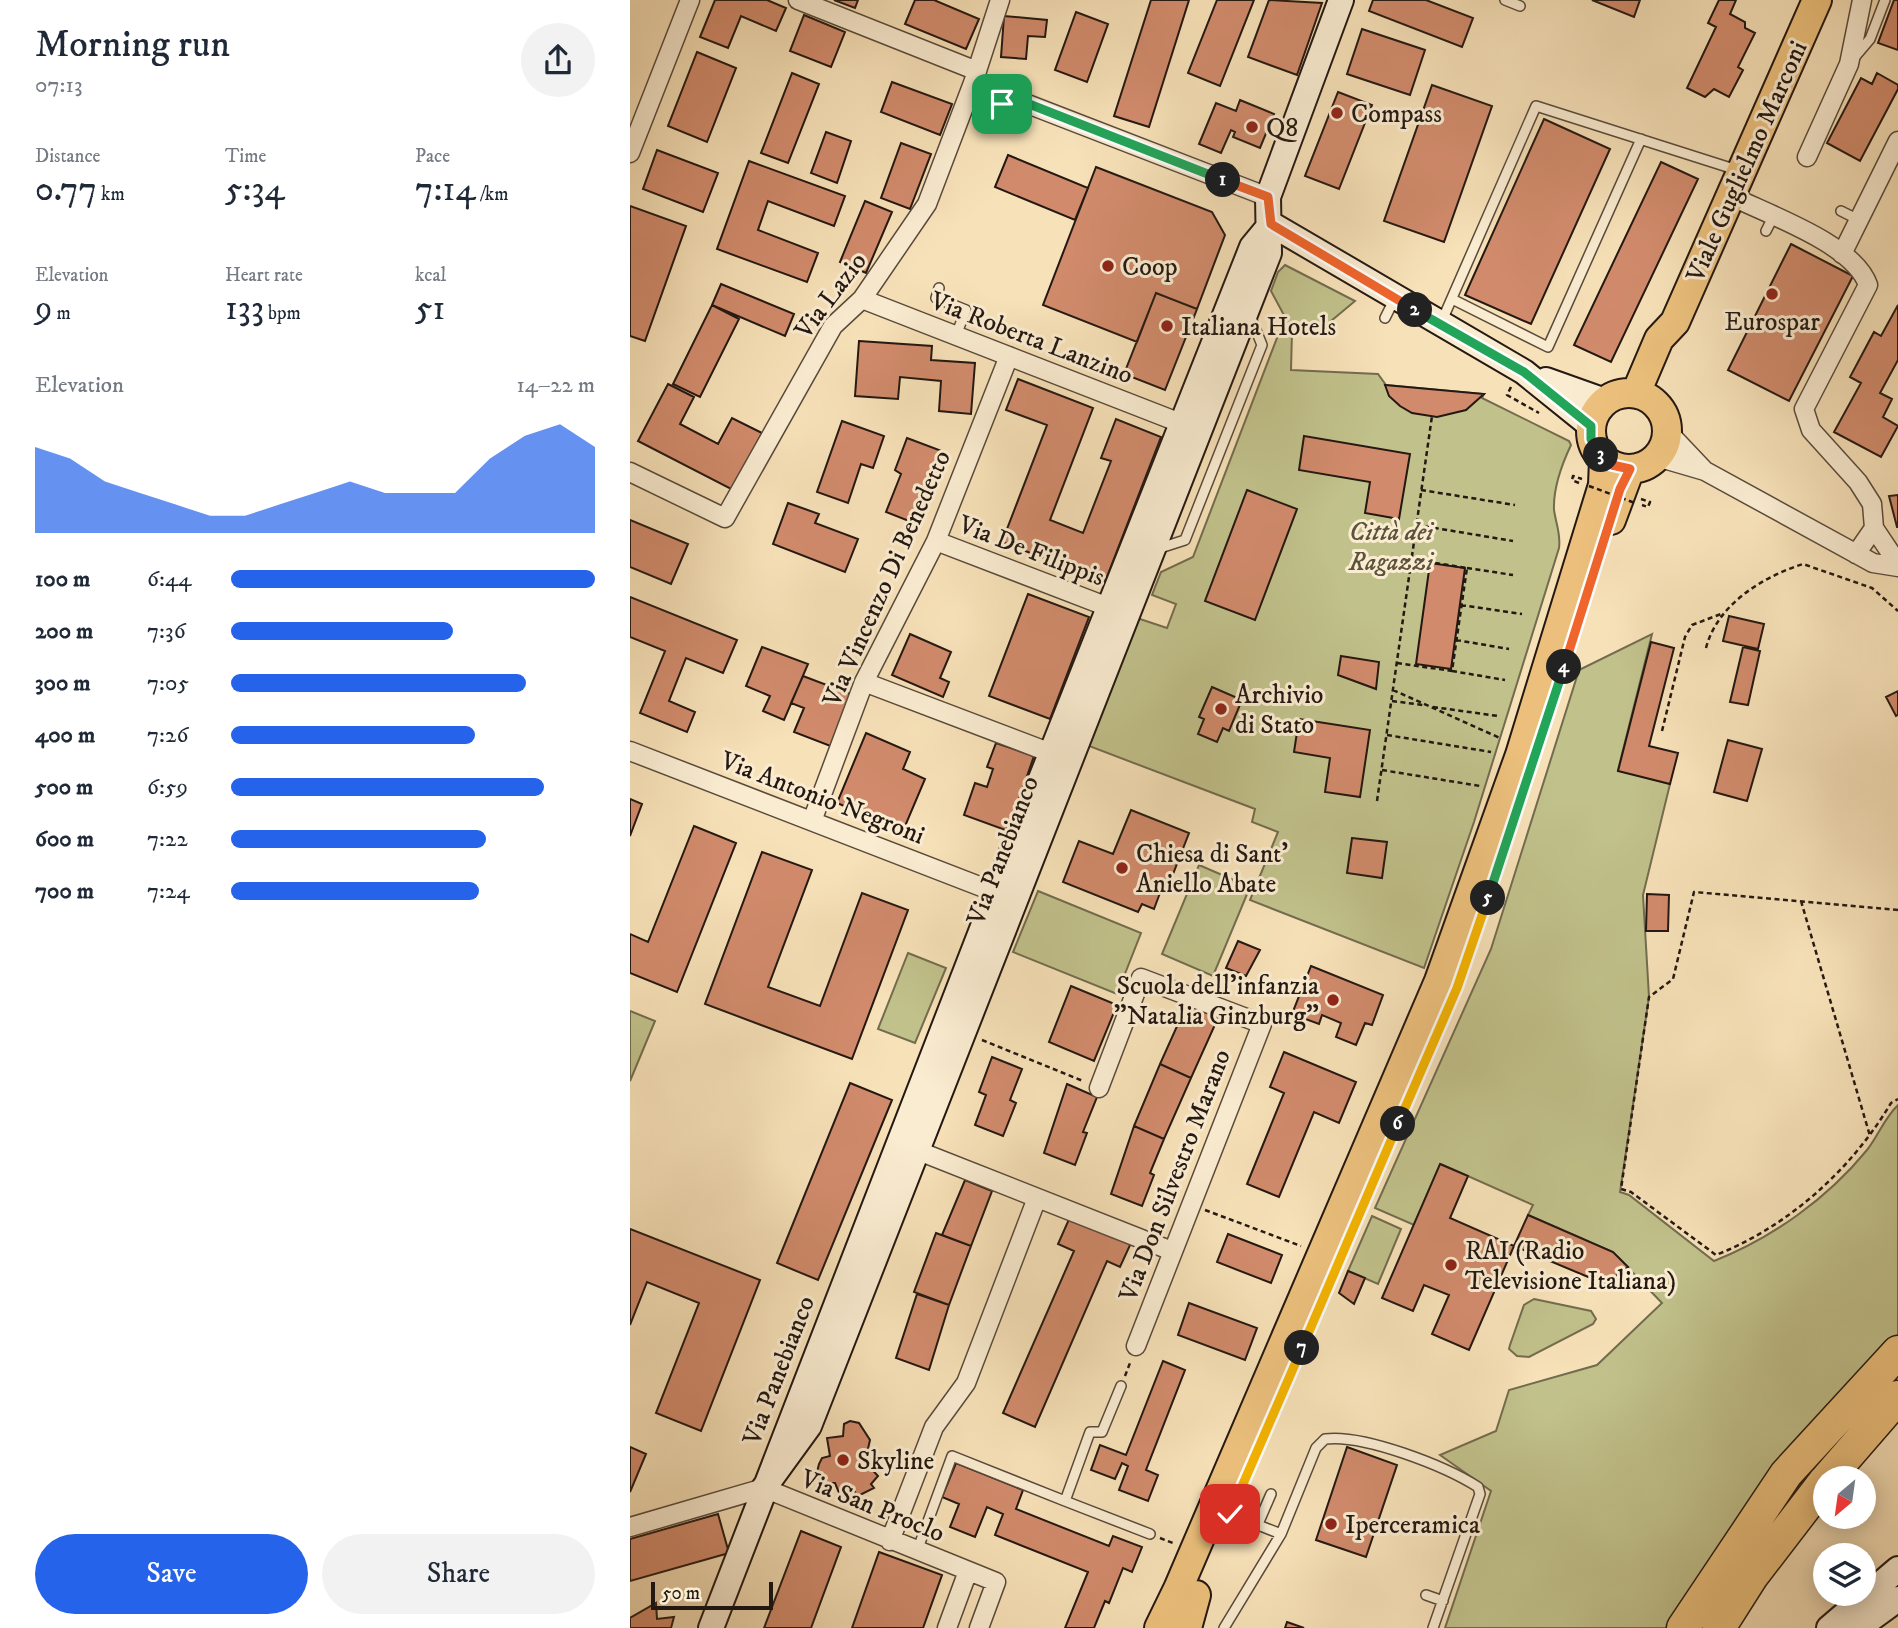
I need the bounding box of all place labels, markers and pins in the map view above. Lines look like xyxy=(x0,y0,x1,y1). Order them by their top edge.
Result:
pin xyxy=(972,74,1032,134)
place label: Compass xyxy=(1351,98,1442,131)
marker: Compass xyxy=(1329,105,1345,121)
place label: Q8 xyxy=(1266,112,1298,145)
marker: Q8 xyxy=(1244,119,1260,135)
pin: 1 xyxy=(1206,162,1240,198)
place label: Coop xyxy=(1122,251,1178,284)
marker: Coop xyxy=(1100,258,1116,274)
marker: Eurospar xyxy=(1764,286,1780,302)
pin: 2 xyxy=(1398,292,1432,328)
place label: Eurospar xyxy=(1724,306,1820,339)
place label: Italiana Hotels xyxy=(1181,311,1336,344)
marker: Italiana Hotels xyxy=(1159,318,1175,334)
pin: 3 xyxy=(1584,438,1618,472)
pin: 4 xyxy=(1546,650,1581,684)
place label: Archivio di Stato xyxy=(1235,679,1323,742)
marker: Archivio di Stato xyxy=(1213,701,1229,717)
place label: Chiesa di Sant' Aniello Abate xyxy=(1136,838,1288,901)
marker: Chiesa di Sant' Aniello Abate xyxy=(1114,860,1130,876)
pin: 5 xyxy=(1470,880,1506,916)
place label: Scuola dell'infanzia "Natalia Ginzburg" xyxy=(1114,970,1319,1033)
marker: Scuola dell'infanzia "Natalia Ginzburg" xyxy=(1325,992,1341,1008)
pin: 6 xyxy=(1380,1106,1416,1142)
place label: RAI (Radio Televisione Italiana) xyxy=(1465,1235,1676,1298)
marker: RAI (Radio Televisione Italiana) xyxy=(1443,1257,1459,1273)
pin: 7 xyxy=(1284,1330,1320,1366)
place label: Skyline xyxy=(857,1445,934,1478)
marker: Skyline xyxy=(835,1452,851,1468)
pin xyxy=(1200,1484,1260,1544)
place label: Iperceramica xyxy=(1345,1509,1480,1542)
marker: Iperceramica xyxy=(1323,1516,1339,1532)

